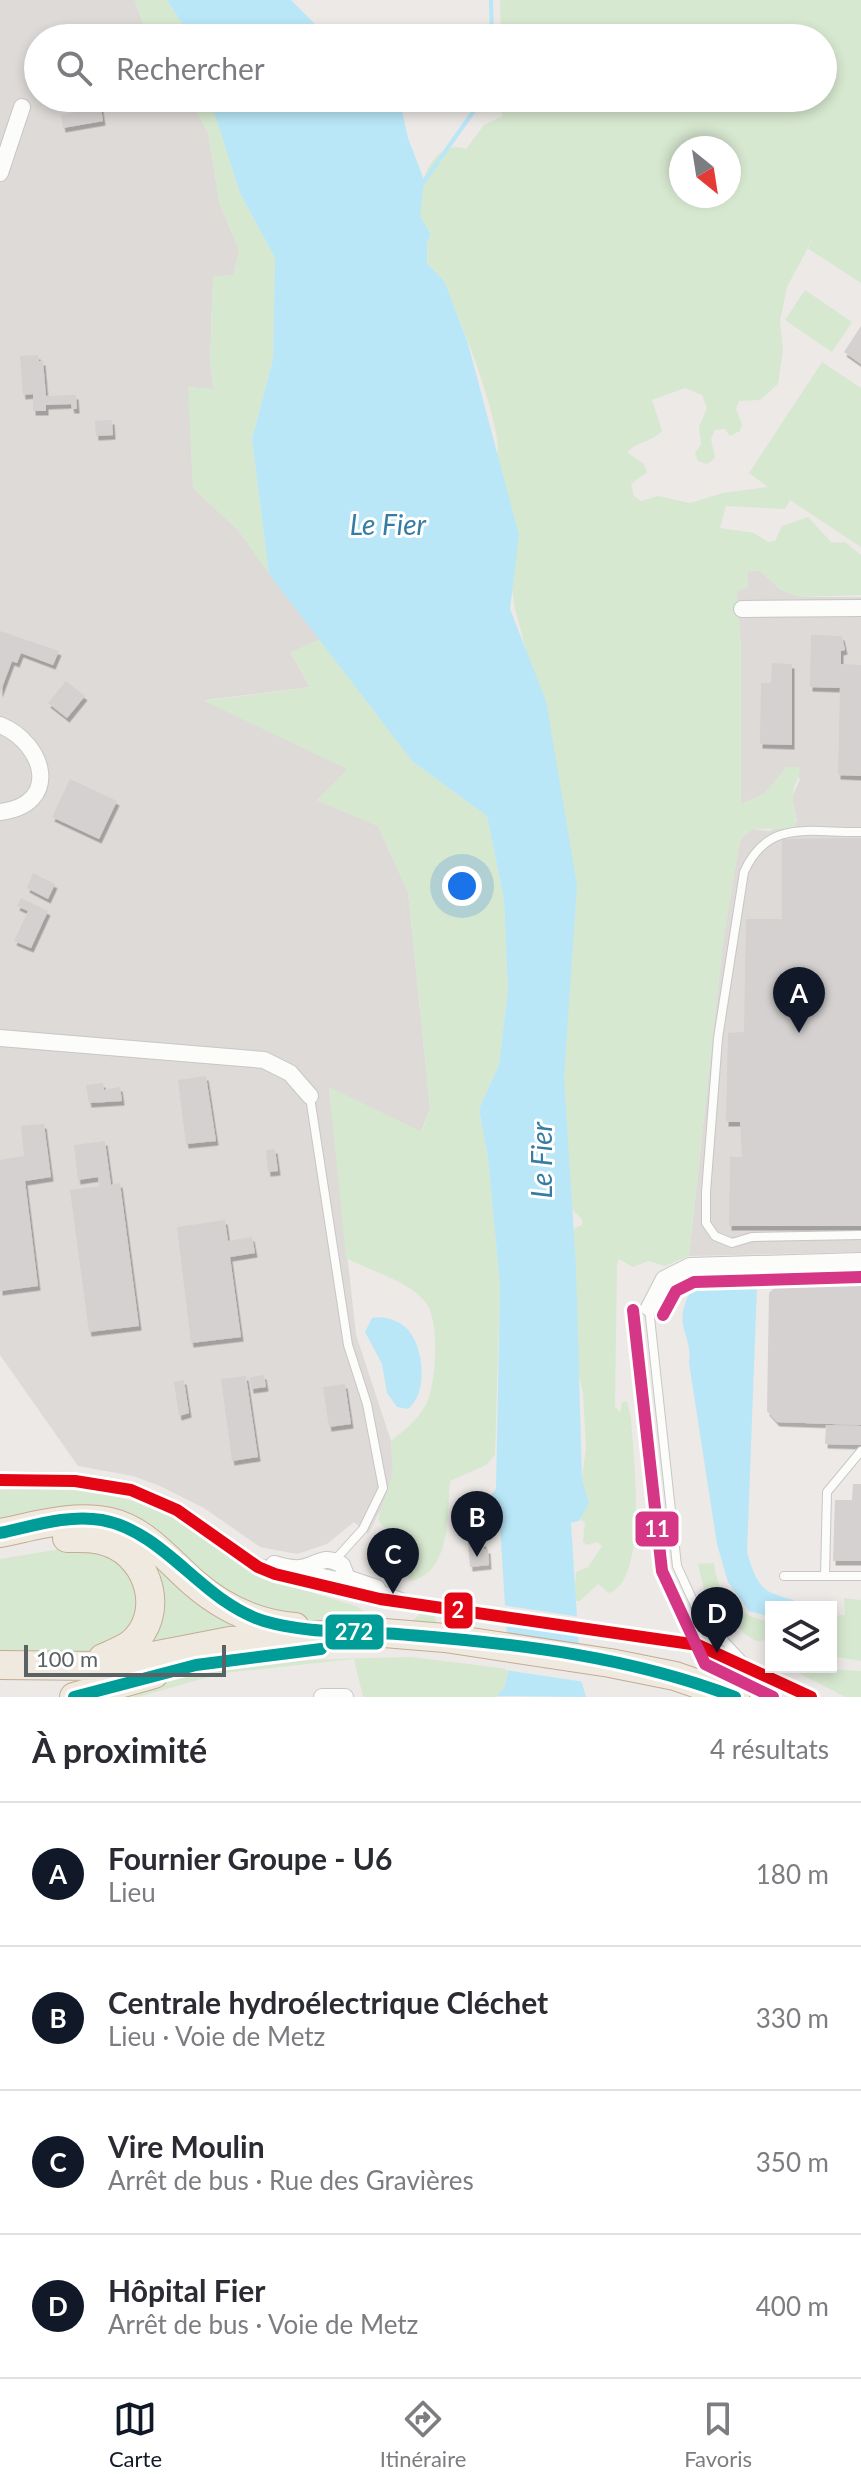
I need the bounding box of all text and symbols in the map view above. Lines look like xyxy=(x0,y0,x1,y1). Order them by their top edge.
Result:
search box xyxy=(24,24,837,112)
icon: search xyxy=(52,46,96,90)
text: Rechercher xyxy=(116,50,265,86)
north arrow xyxy=(669,136,741,208)
water label: Le Fier xyxy=(350,507,427,541)
your location xyxy=(442,866,482,906)
pin: A xyxy=(773,967,825,1033)
water label: Le Fier xyxy=(524,1121,558,1198)
pin: B xyxy=(451,1491,503,1557)
line badge: 11 xyxy=(634,1510,680,1548)
text: 11 xyxy=(644,1515,670,1542)
pin: C xyxy=(367,1528,419,1594)
pin: D xyxy=(691,1587,743,1653)
line badge: 2 xyxy=(443,1591,474,1630)
text: 2 xyxy=(452,1596,464,1623)
map controls xyxy=(765,1601,837,1673)
button: layers xyxy=(765,1601,837,1673)
line badge: 272 xyxy=(324,1613,385,1651)
text: 272 xyxy=(335,1618,373,1645)
scale bar xyxy=(24,1641,226,1677)
text: 100 m xyxy=(36,1645,98,1672)
text: À proximité xyxy=(32,1729,207,1770)
text: 4 résultats xyxy=(710,1733,829,1765)
text: Fournier Groupe - U6 xyxy=(108,1840,392,1876)
text: A xyxy=(49,1858,67,1890)
text: 180 m xyxy=(756,1858,829,1890)
text: Lieu xyxy=(108,1876,156,1908)
text: Centrale hydroélectrique Cléchet xyxy=(108,1984,548,2020)
text: B xyxy=(49,2002,67,2034)
text: 330 m xyxy=(756,2002,829,2034)
text: Lieu · Voie de Metz xyxy=(108,2020,325,2052)
text: Vire Moulin xyxy=(108,2128,265,2164)
text: C xyxy=(49,2146,67,2178)
text: 350 m xyxy=(756,2146,829,2178)
text: Arrêt de bus · Rue des Gravières xyxy=(108,2164,474,2196)
text: Hôpital Fier xyxy=(108,2272,265,2308)
text: D xyxy=(48,2290,68,2322)
text: 400 m xyxy=(756,2290,829,2322)
text: Arrêt de bus · Voie de Metz xyxy=(108,2308,418,2340)
tab: Carte xyxy=(109,2397,162,2472)
tab: Itinéraire xyxy=(380,2397,466,2472)
tab: Favoris xyxy=(684,2397,752,2472)

